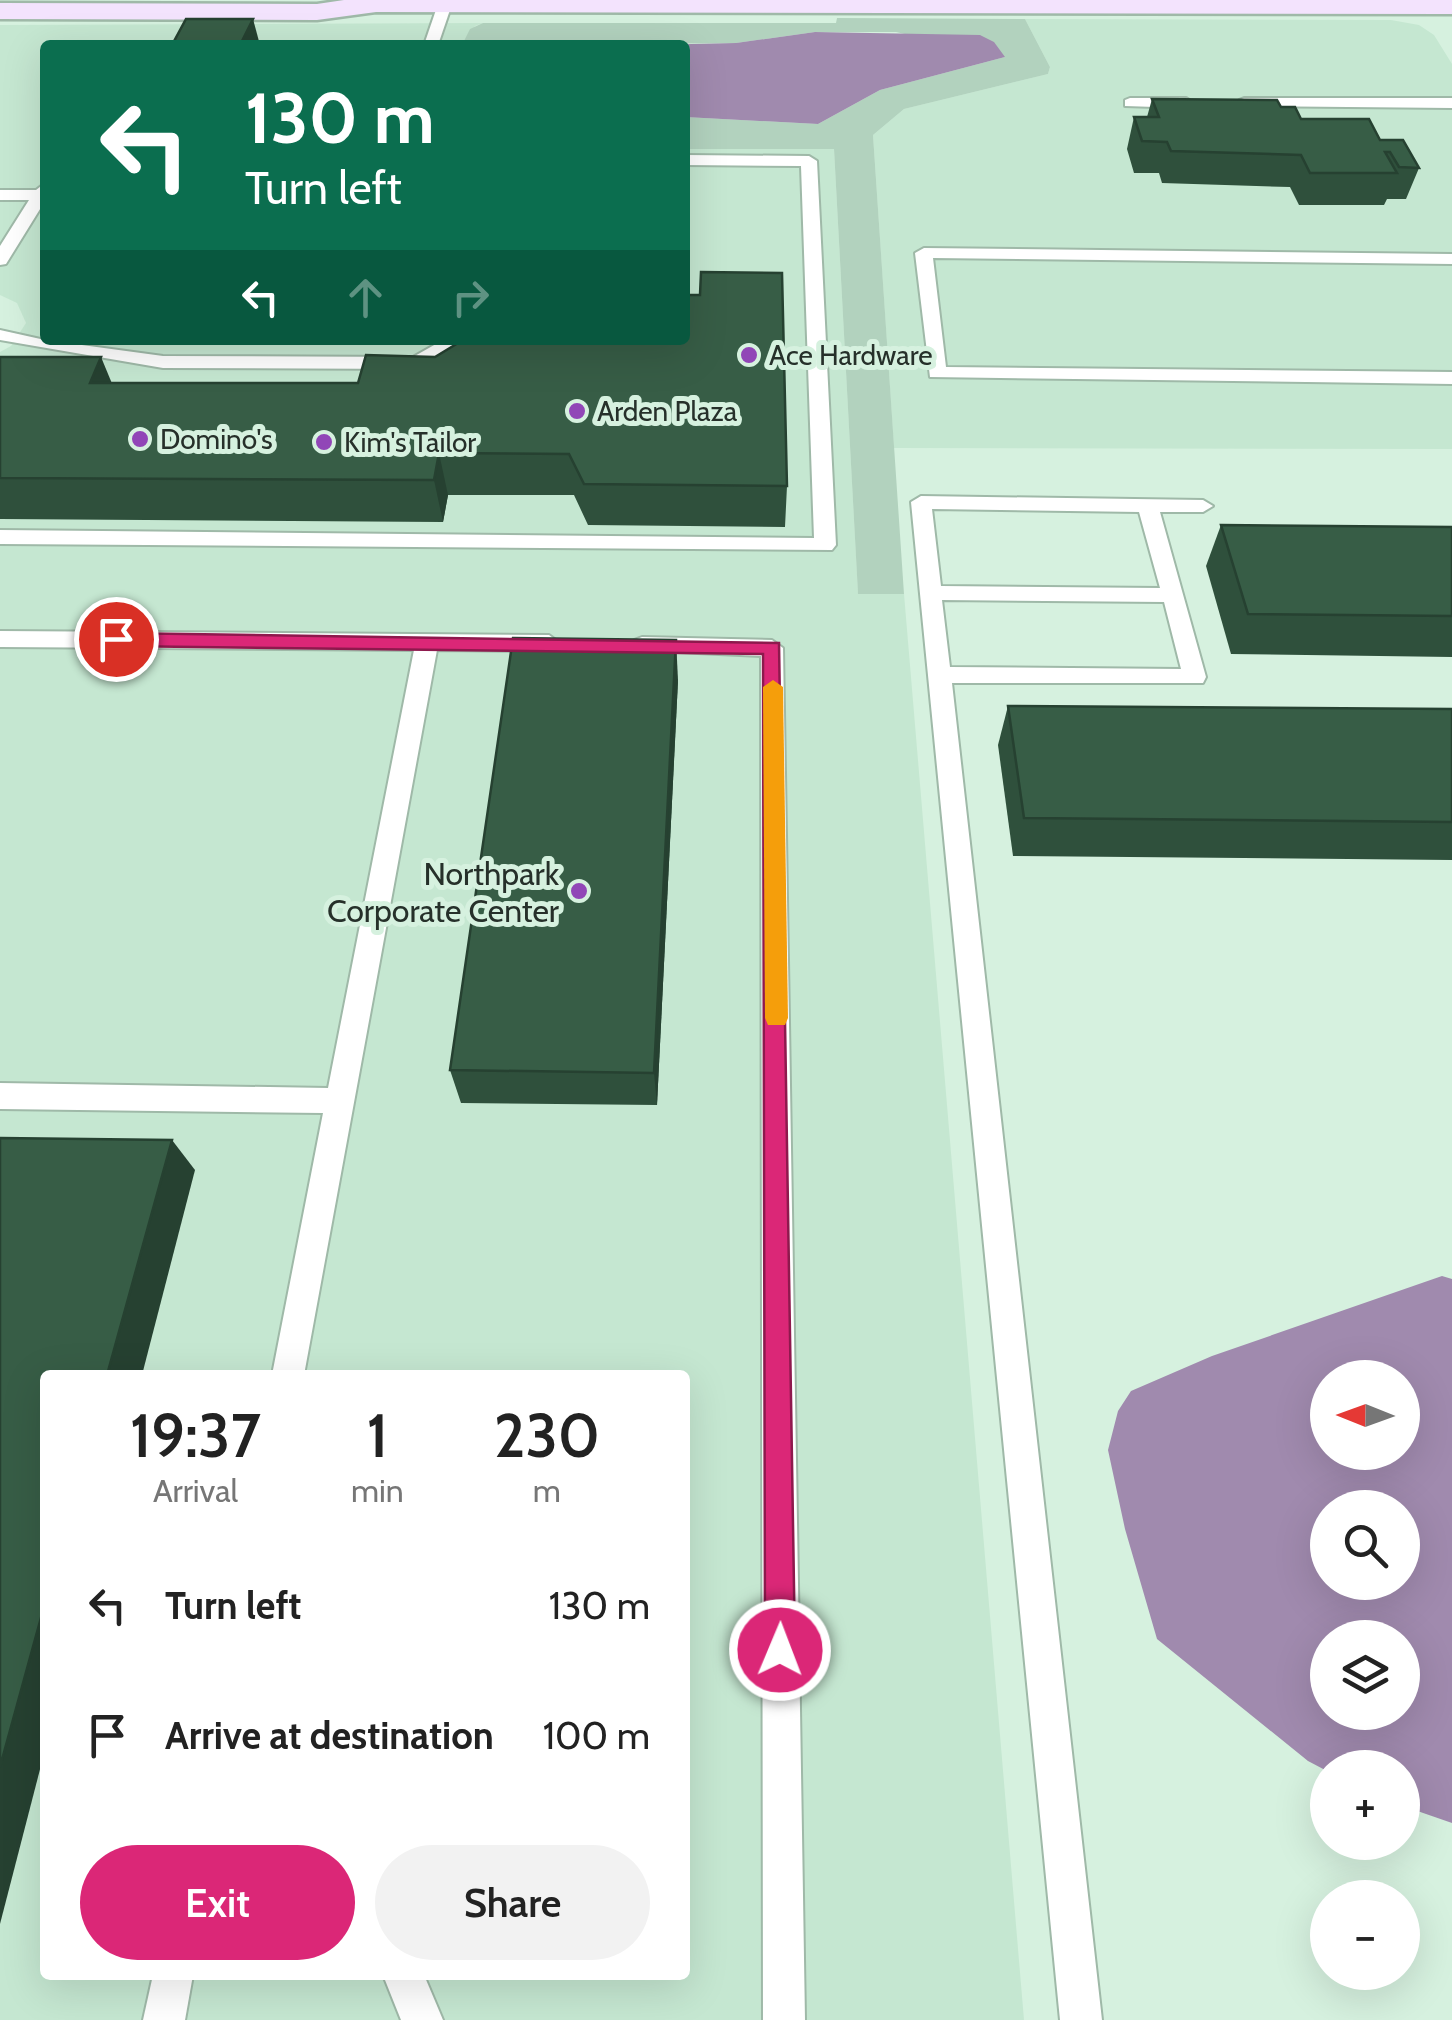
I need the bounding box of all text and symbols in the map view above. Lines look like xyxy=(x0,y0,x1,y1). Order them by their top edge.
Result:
text: 130 m xyxy=(245,75,435,161)
icon: left xyxy=(80,80,210,210)
text: Turn left xyxy=(245,161,402,215)
icon: left xyxy=(233,270,288,325)
icon: ahead xyxy=(338,270,393,325)
icon: right xyxy=(443,270,498,325)
place label: Ace Hardware xyxy=(769,338,933,372)
marker: Ace Hardware xyxy=(738,344,760,366)
place label: Arden Plaza xyxy=(597,394,738,428)
marker: Arden Plaza xyxy=(566,400,588,422)
place label: Domino's xyxy=(160,422,273,456)
place label: Kim's Tailor xyxy=(344,425,476,459)
marker: Domino's xyxy=(129,428,151,450)
marker: Kim's Tailor xyxy=(313,431,335,453)
pin xyxy=(74,597,159,682)
icon: arrive xyxy=(89,612,144,667)
place label: Northpark Corporate Center xyxy=(327,854,560,930)
marker: Northpark Corporate Center xyxy=(568,880,590,902)
north arrow xyxy=(1310,1360,1420,1470)
map controls xyxy=(1310,1360,1420,1990)
text: 19:37 xyxy=(130,1399,261,1472)
text: 1 xyxy=(367,1399,388,1472)
text: 230 xyxy=(494,1399,600,1472)
text: Arrival xyxy=(153,1471,238,1510)
text: min xyxy=(351,1471,404,1510)
text: m xyxy=(533,1471,561,1510)
button: search xyxy=(1310,1490,1420,1600)
icon: left xyxy=(80,1578,135,1633)
text: Turn left xyxy=(165,1582,301,1629)
text: 130 m xyxy=(549,1582,650,1629)
position arrow xyxy=(728,1598,832,1702)
button: layers xyxy=(1310,1620,1420,1730)
icon: arrive xyxy=(80,1708,135,1763)
text: Arrive at destination xyxy=(165,1712,494,1759)
text: 100 m xyxy=(543,1712,650,1759)
button: + xyxy=(1310,1750,1420,1860)
button: Exit xyxy=(80,1845,355,1960)
button: Share xyxy=(375,1845,650,1960)
button: − xyxy=(1310,1880,1420,1990)

